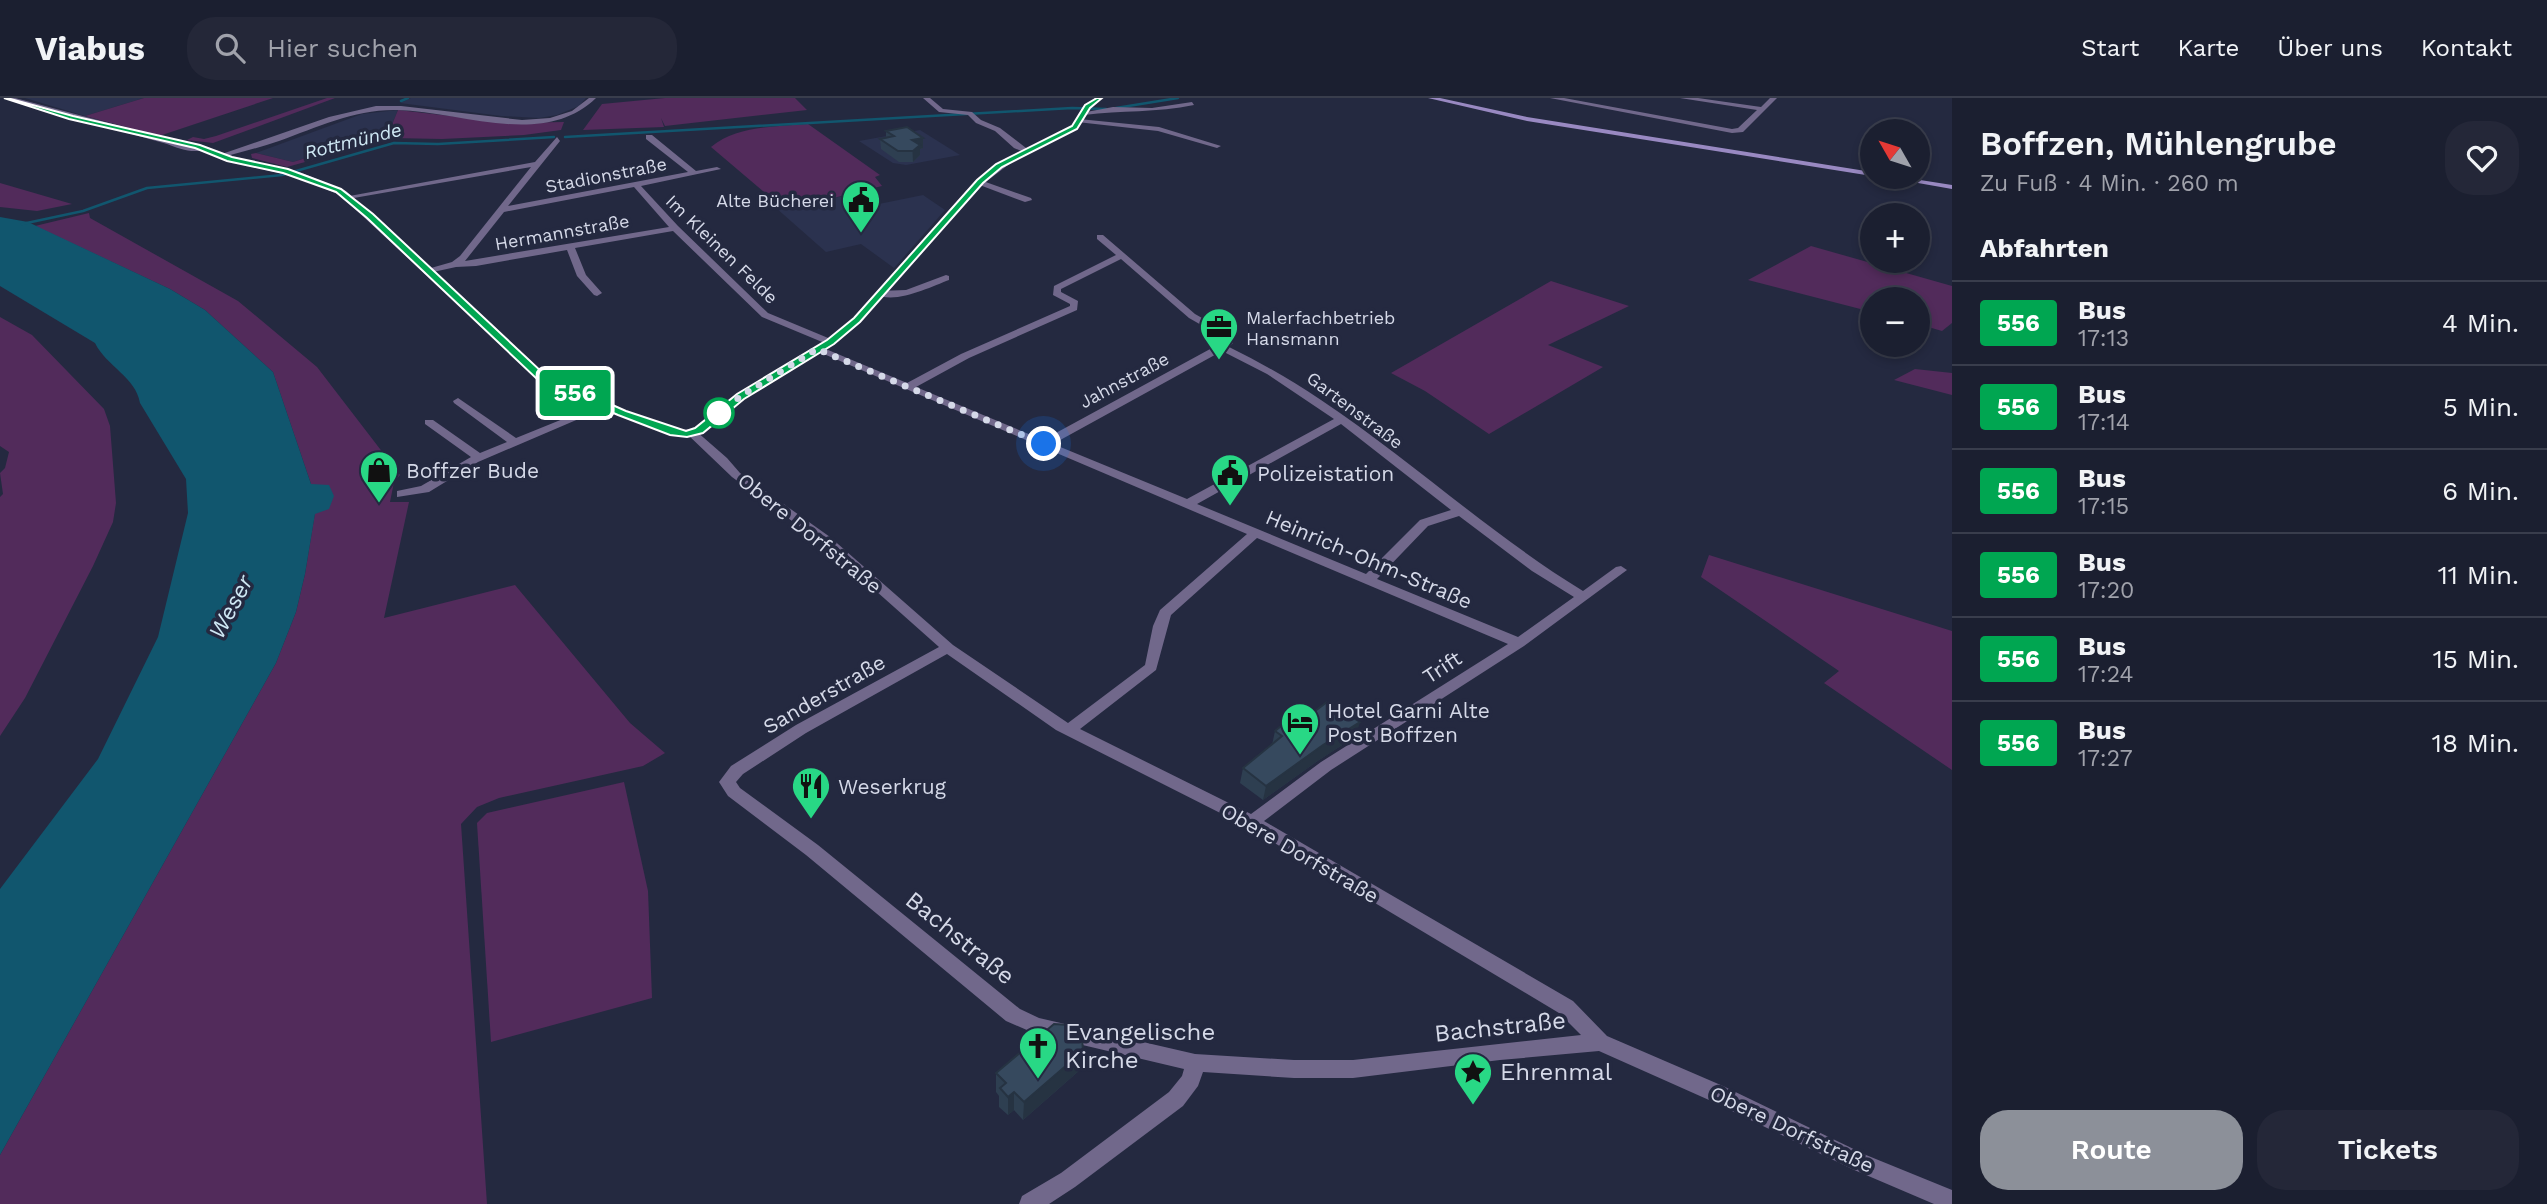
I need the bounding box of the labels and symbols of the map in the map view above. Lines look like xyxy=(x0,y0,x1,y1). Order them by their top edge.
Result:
water label: Rottmünde xyxy=(302,118,404,164)
north arrow xyxy=(1860,119,1930,189)
street label: Stadionstraße xyxy=(544,153,668,197)
public building icon: Alte Bücherei xyxy=(840,179,882,234)
street label: Im Kleinen Felde xyxy=(662,190,782,308)
place label: Alte Bücherei xyxy=(716,190,834,211)
street label: Hermannstraße xyxy=(493,210,631,254)
office icon: Malerfachbetrieb Hansmann xyxy=(1198,306,1240,361)
place label: Malerfachbetrieb Hansmann xyxy=(1246,307,1395,349)
street label: Jahnstraße xyxy=(1076,348,1172,412)
street label: Gartenstraße xyxy=(1303,367,1407,453)
line badge: 556 xyxy=(535,370,615,416)
unlabelled marker xyxy=(704,398,734,428)
your location xyxy=(1026,426,1061,461)
shop icon: Boffzer Bude xyxy=(358,449,400,504)
public building icon: Polizeistation xyxy=(1209,452,1251,507)
place label: Boffzer Bude xyxy=(406,458,539,483)
place label: Polizeistation xyxy=(1257,461,1394,486)
street label: Obere Dorfstraße xyxy=(733,467,887,599)
street label: Heinrich-Ohm-Straße xyxy=(1262,504,1476,614)
water label: Weser xyxy=(203,570,259,643)
street label: Trift xyxy=(1418,645,1466,689)
street label: Sanderstraße xyxy=(759,649,889,739)
place label: Hotel Garni Alte Post Boffzen xyxy=(1327,698,1490,747)
hotel icon: Hotel Garni Alte Post Boffzen xyxy=(1279,701,1321,756)
restaurant icon: Weserkrug xyxy=(790,765,832,820)
place label: Weserkrug xyxy=(838,774,947,799)
street label: Obere Dorfstraße xyxy=(1217,798,1383,908)
street label: Bachstraße xyxy=(900,886,1020,990)
street label: Bachstraße xyxy=(1433,1006,1567,1048)
place label: Evangelische Kirche xyxy=(1065,1018,1215,1074)
church icon: Evangelische Kirche xyxy=(1017,1025,1059,1080)
place icon: Ehrenmal xyxy=(1452,1051,1494,1106)
place label: Ehrenmal xyxy=(1500,1058,1613,1086)
street label: Obere Dorfstraße xyxy=(1706,1080,1878,1178)

